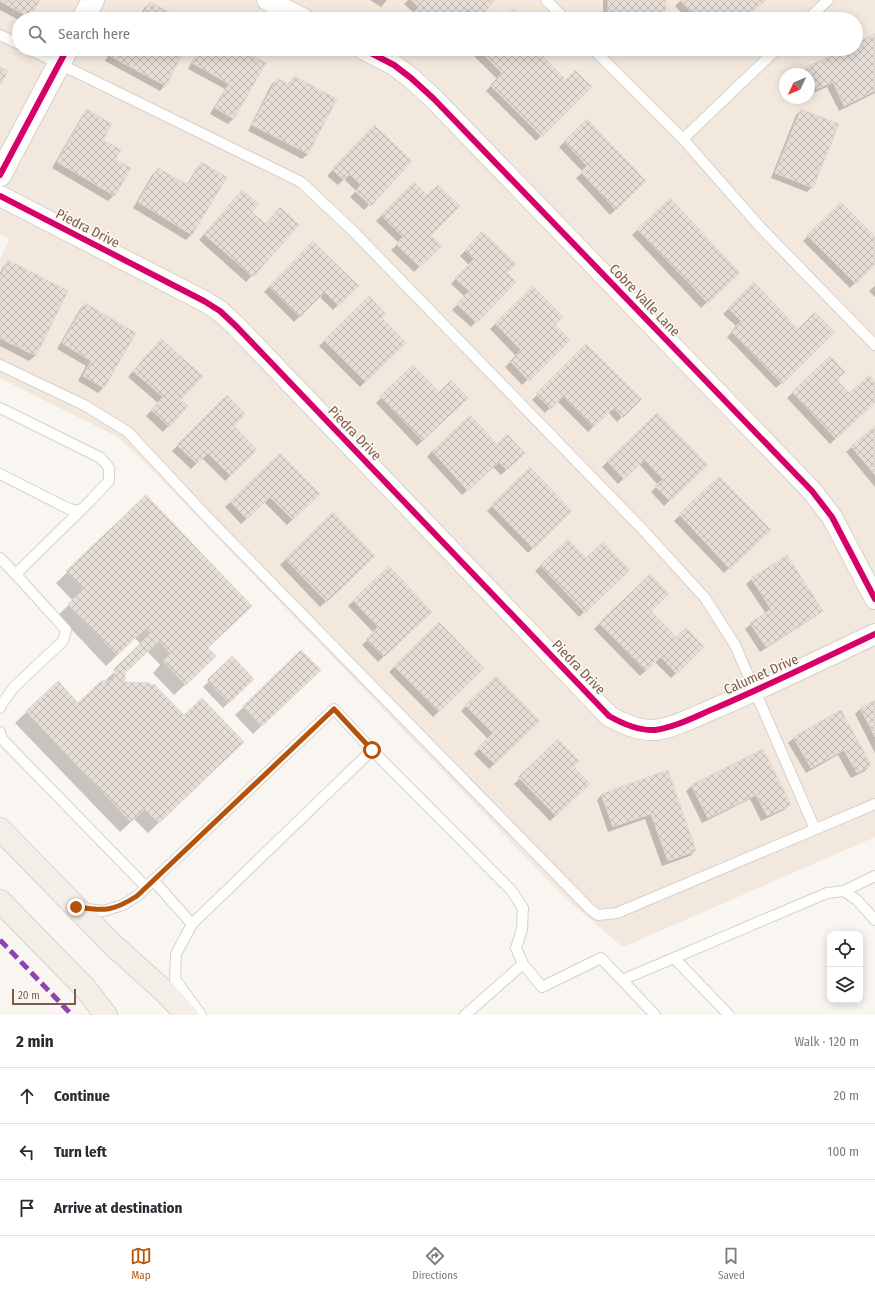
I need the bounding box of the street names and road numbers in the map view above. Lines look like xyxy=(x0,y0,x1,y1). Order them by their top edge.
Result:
street label: Piedra Drive xyxy=(53,205,123,252)
street label: Cobre Valle Lane xyxy=(606,260,684,340)
street label: Piedra Drive xyxy=(324,402,385,464)
street label: Piedra Drive xyxy=(548,636,609,698)
street label: Calumet Drive xyxy=(721,650,801,698)

